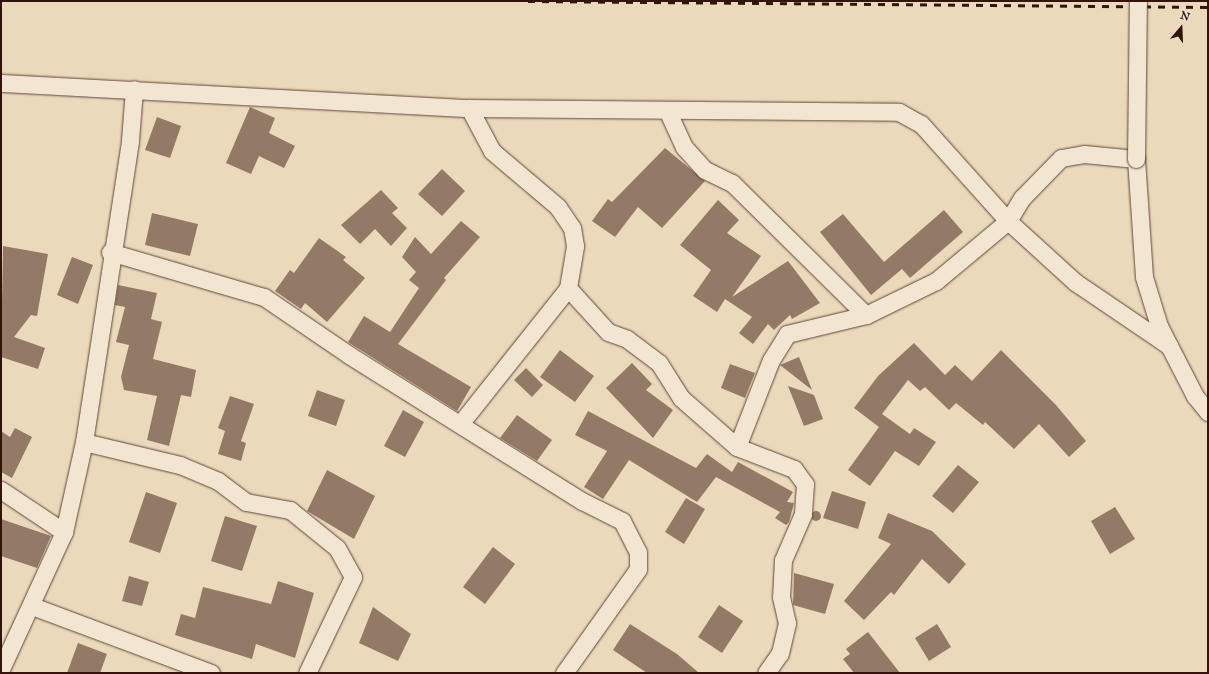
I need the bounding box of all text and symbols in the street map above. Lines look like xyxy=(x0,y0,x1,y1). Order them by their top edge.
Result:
north arrow xyxy=(1161,8,1201,48)
text: N xyxy=(1179,9,1192,24)

